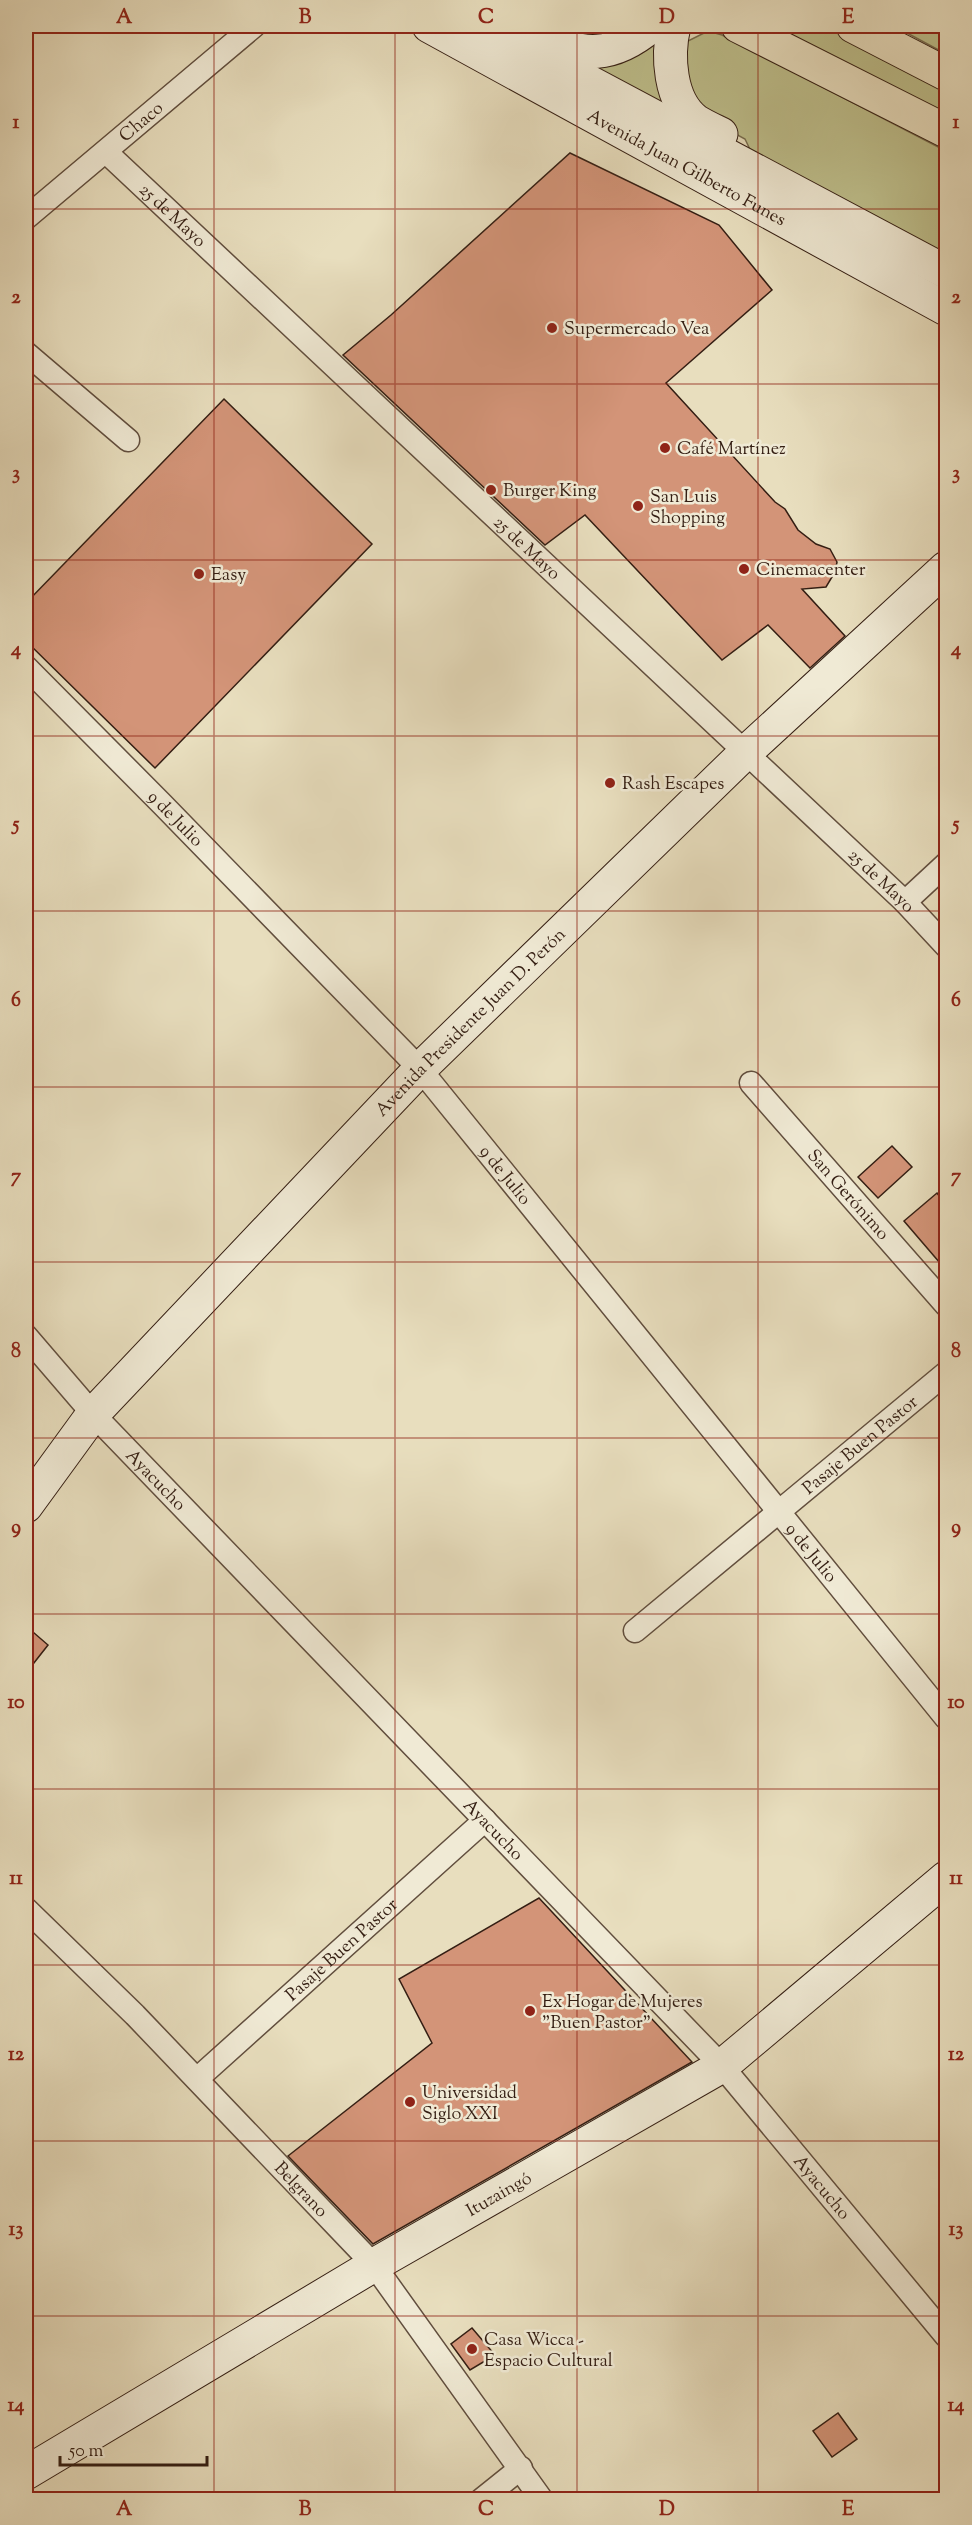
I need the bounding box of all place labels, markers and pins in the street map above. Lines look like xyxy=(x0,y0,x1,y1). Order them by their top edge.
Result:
place label: Supermercado Vea xyxy=(564,317,709,343)
marker: Supermercado Vea xyxy=(545,321,559,335)
place label: Café Martínez xyxy=(677,437,786,463)
marker: Café Martínez xyxy=(658,441,672,455)
place label: Burger King xyxy=(503,479,597,505)
marker: Burger King xyxy=(484,483,498,497)
place label: San Luis Shopping xyxy=(650,485,725,532)
marker: San Luis Shopping xyxy=(631,499,645,513)
place label: Cinemacenter xyxy=(756,558,866,584)
marker: Cinemacenter xyxy=(737,562,751,576)
place label: Easy xyxy=(211,563,246,589)
marker: Easy xyxy=(192,567,206,581)
place label: Rash Escapes xyxy=(622,772,724,798)
marker: Rash Escapes xyxy=(603,776,617,790)
place label: Ex Hogar de Mujeres "Buen Pastor" xyxy=(542,1990,703,2037)
marker: Ex Hogar de Mujeres "Buen Pastor" xyxy=(523,2004,537,2018)
place label: Universidad Siglo XXI xyxy=(422,2081,517,2128)
marker: Universidad Siglo XXI xyxy=(403,2095,417,2109)
place label: Casa Wicca - Espacio Cultural xyxy=(484,2328,613,2375)
marker: Casa Wicca - Espacio Cultural xyxy=(465,2342,479,2356)

